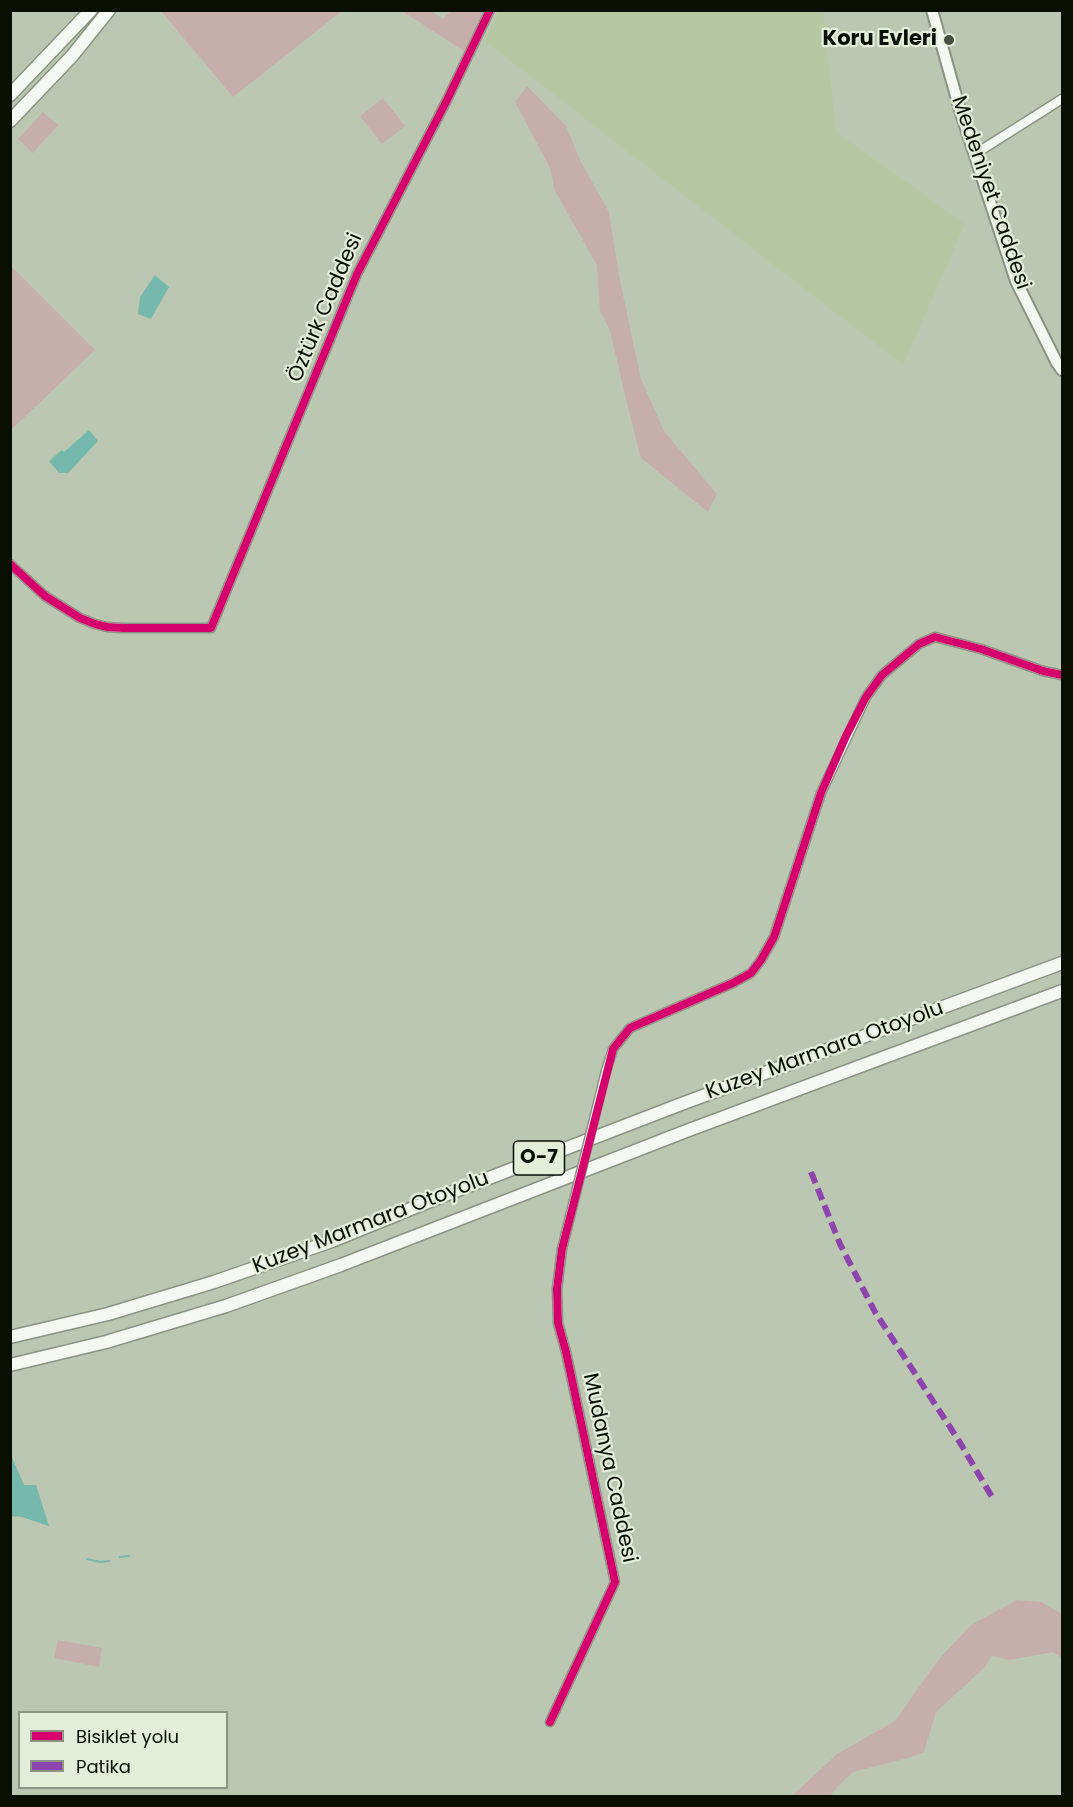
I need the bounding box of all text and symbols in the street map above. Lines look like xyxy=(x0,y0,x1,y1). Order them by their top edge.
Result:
place label: Koru Evleri xyxy=(823,27,937,53)
marker: Koru Evleri xyxy=(942,33,956,47)
street label: Medeniyet Caddesi xyxy=(945,93,1035,293)
street label: Öztürk Caddesi xyxy=(283,230,369,386)
street label: Kuzey Marmara Otoyolu xyxy=(703,996,947,1106)
road number: O-7 xyxy=(514,1141,564,1175)
street label: Kuzey Marmara Otoyolu xyxy=(249,1166,493,1280)
street label: Mudanya Caddesi xyxy=(577,1371,641,1565)
legend xyxy=(18,1711,228,1789)
text: Bisiklet yolu xyxy=(76,1724,179,1749)
text: Patika xyxy=(76,1754,131,1779)

